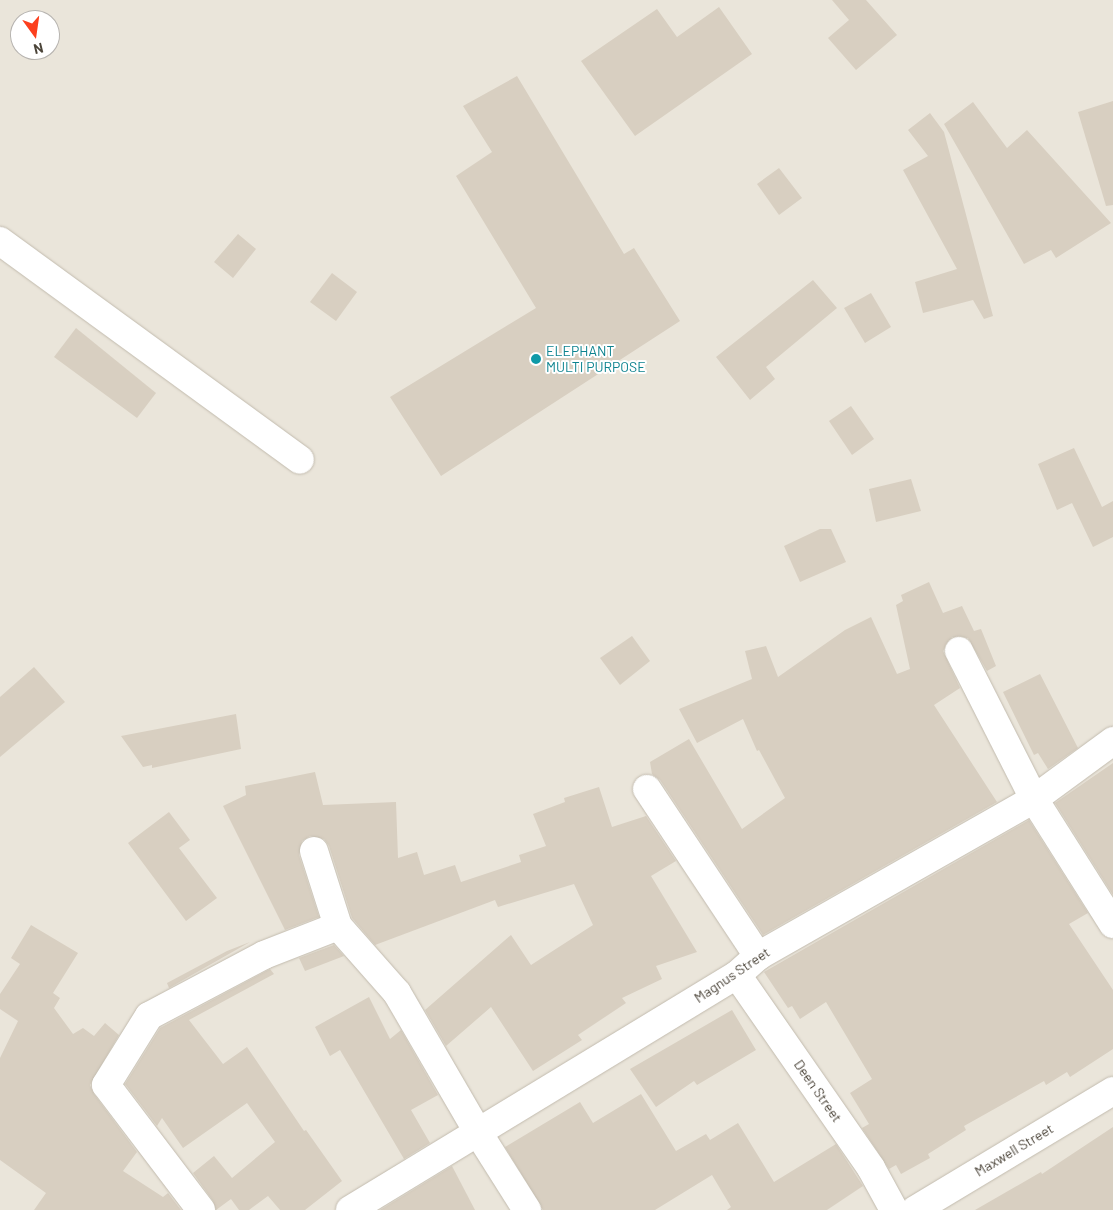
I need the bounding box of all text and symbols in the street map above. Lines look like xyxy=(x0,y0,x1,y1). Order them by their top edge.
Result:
north arrow xyxy=(10,10,60,60)
text: N xyxy=(32,40,45,58)
place label: ELEPHANT MULTI PURPOSE xyxy=(546,343,646,376)
marker: ELEPHANT MULTI PURPOSE xyxy=(530,353,542,365)
street label: Magnus Street xyxy=(691,944,773,1006)
street label: Deen Street xyxy=(790,1057,846,1125)
street label: Maxwell Street xyxy=(972,1120,1056,1180)

